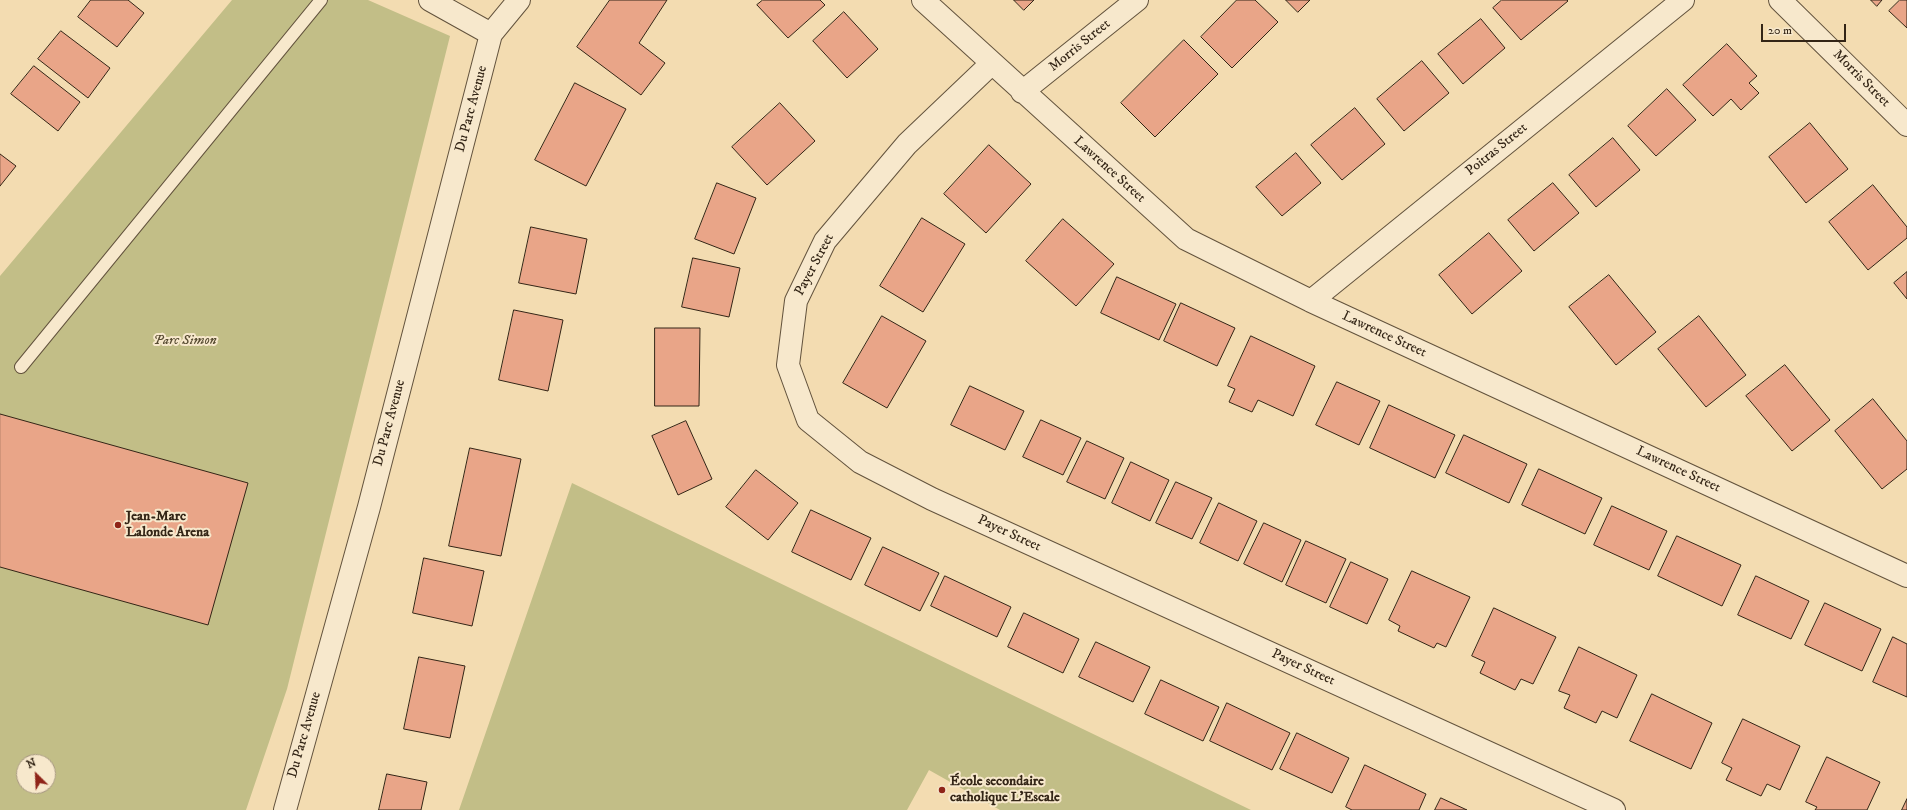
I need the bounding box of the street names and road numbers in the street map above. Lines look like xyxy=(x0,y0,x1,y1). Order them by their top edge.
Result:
street label: Morris Street xyxy=(1046,16,1114,76)
street label: Morris Street xyxy=(1829,47,1893,111)
street label: Du Parc Avenue xyxy=(452,64,492,154)
street label: Poitras Street xyxy=(1463,120,1531,180)
street label: Lawrence Street xyxy=(1070,133,1148,207)
street label: Payer Street xyxy=(792,231,838,299)
street label: Lawrence Street xyxy=(1339,308,1429,362)
street label: Du Parc Avenue xyxy=(370,378,410,468)
street label: Lawrence Street xyxy=(1633,443,1723,497)
street label: Payer Street xyxy=(975,512,1043,556)
street label: Payer Street xyxy=(1269,646,1337,690)
street label: Du Parc Avenue xyxy=(285,690,325,780)

